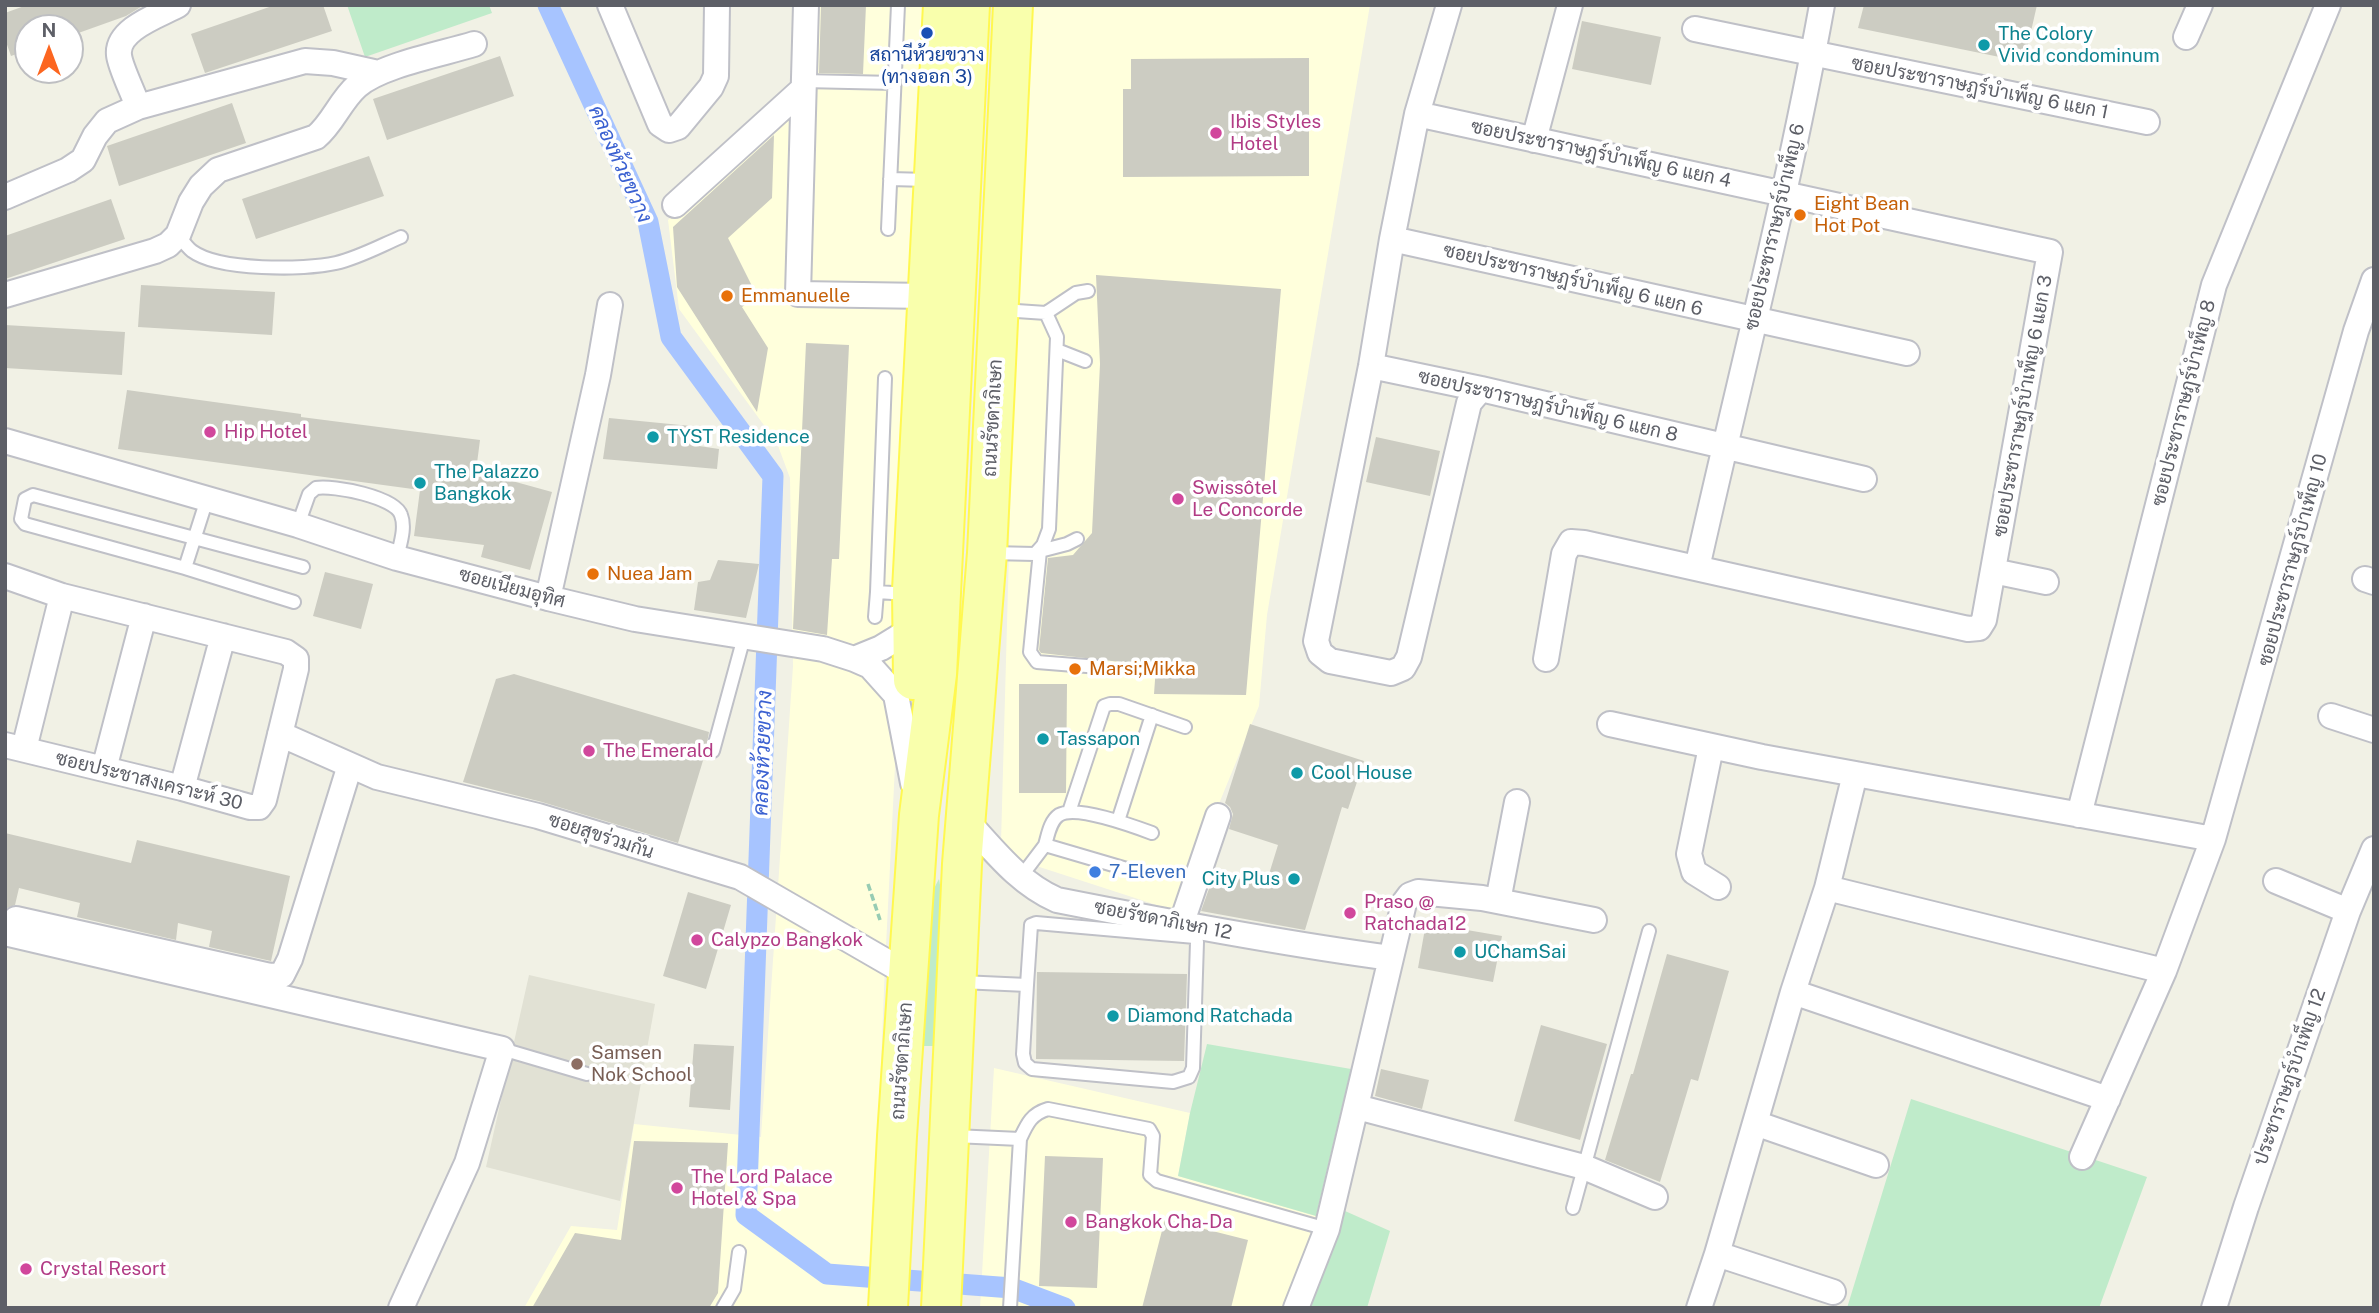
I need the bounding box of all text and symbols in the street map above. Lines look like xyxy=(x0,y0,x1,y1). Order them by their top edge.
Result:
north arrow xyxy=(14,14,84,84)
text: N xyxy=(42,19,56,41)
place label: The Colory Vivid condominum xyxy=(1998,23,2160,67)
marker: สถานีห้วยขวาง (ทางออก 3) xyxy=(919,25,935,41)
marker: The Colory Vivid condominum xyxy=(1976,37,1992,53)
place label: สถานีห้วยขวาง (ทางออก 3) xyxy=(870,44,984,88)
street label: ซอยประชาราษฎร์บำเพ็ญ 6 แยก 1 xyxy=(1850,52,2110,124)
water label: คลองห้วยขวาง xyxy=(583,101,657,227)
place label: Ibis Styles Hotel xyxy=(1230,111,1321,155)
street label: ซอยประชาราษฎร์บำเพ็ญ 6 แยก 4 xyxy=(1469,115,1733,193)
street label: ซอยประชาราษฎร์บำเพ็ญ 6 xyxy=(1740,121,1810,333)
marker: Ibis Styles Hotel xyxy=(1208,125,1224,141)
place label: Eight Bean Hot Pot xyxy=(1814,193,1910,237)
marker: Eight Bean Hot Pot xyxy=(1792,207,1808,223)
street label: ซอยประชาราษฎร์บำเพ็ญ 6 แยก 6 xyxy=(1441,239,1705,321)
street label: ซอยประชาราษฎร์บำเพ็ญ 6 แยก 3 xyxy=(1989,273,2057,539)
place label: Emmanuelle xyxy=(741,285,850,307)
marker: Emmanuelle xyxy=(719,288,735,304)
street label: ซอยประชาราษฎร์บำเพ็ญ 8 xyxy=(2147,297,2221,509)
street label: ถนนรัชดาภิเษก xyxy=(979,359,1007,477)
street label: ซอยประชาราษฎร์บำเพ็ญ 6 แยก 8 xyxy=(1416,365,1680,447)
place label: Hip Hotel xyxy=(224,421,308,443)
marker: Hip Hotel xyxy=(202,424,218,440)
place label: TYST Residence xyxy=(667,426,810,448)
marker: TYST Residence xyxy=(645,429,661,445)
street label: ซอยประชาราษฎร์บำเพ็ญ 10 xyxy=(2254,451,2332,669)
place label: The Palazzo Bangkok xyxy=(434,461,539,505)
marker: The Palazzo Bangkok xyxy=(412,475,428,491)
place label: Swissôtel Le Concorde xyxy=(1192,477,1303,521)
marker: Swissôtel Le Concorde xyxy=(1170,491,1186,507)
street label: ซอยเนียมอุทิศ xyxy=(456,563,568,613)
place label: Nuea Jam xyxy=(607,563,692,585)
marker: Nuea Jam xyxy=(585,566,601,582)
place label: Marsi;Mikka xyxy=(1089,658,1196,680)
marker: Marsi;Mikka xyxy=(1067,661,1083,677)
water label: คลองห้วยขวาง xyxy=(748,690,778,816)
place label: Tassapon xyxy=(1057,728,1140,750)
marker: Tassapon xyxy=(1035,731,1051,747)
place label: The Emerald xyxy=(603,740,714,762)
marker: The Emerald xyxy=(581,743,597,759)
street label: ซอยประชาสงเคราะห์ 30 xyxy=(53,747,245,815)
place label: Cool House xyxy=(1311,762,1412,784)
marker: Cool House xyxy=(1289,765,1305,781)
street label: ซอยสุขร่วมกัน xyxy=(545,808,657,864)
place label: 7-Eleven xyxy=(1109,861,1186,883)
marker: 7-Eleven xyxy=(1087,864,1103,880)
place label: City Plus xyxy=(1202,868,1280,890)
marker: City Plus xyxy=(1286,871,1302,887)
place label: Praso @ Ratchada12 xyxy=(1364,891,1466,935)
street label: ซอยรัชดาภิเษก 12 xyxy=(1092,895,1234,945)
marker: Praso @ Ratchada12 xyxy=(1342,905,1358,921)
place label: Calypzo Bangkok xyxy=(711,929,863,951)
marker: Calypzo Bangkok xyxy=(689,932,705,948)
place label: UChamSai xyxy=(1474,941,1566,963)
marker: UChamSai xyxy=(1452,944,1468,960)
street label: ประชาราษฎร์บำเพ็ญ 12 xyxy=(2249,986,2331,1168)
street label: ถนนรัชดาภิเษก xyxy=(887,1001,917,1121)
place label: Diamond Ratchada xyxy=(1127,1005,1293,1027)
marker: Diamond Ratchada xyxy=(1105,1008,1121,1024)
place label: Samsen Nok School xyxy=(591,1042,692,1086)
marker: Samsen Nok School xyxy=(569,1056,585,1072)
place label: The Lord Palace Hotel & Spa xyxy=(691,1166,833,1210)
marker: The Lord Palace Hotel & Spa xyxy=(669,1180,685,1196)
place label: Bangkok Cha-Da xyxy=(1085,1211,1233,1233)
marker: Bangkok Cha-Da xyxy=(1063,1214,1079,1230)
place label: Crystal Resort xyxy=(40,1258,166,1280)
marker: Crystal Resort xyxy=(18,1261,34,1277)

